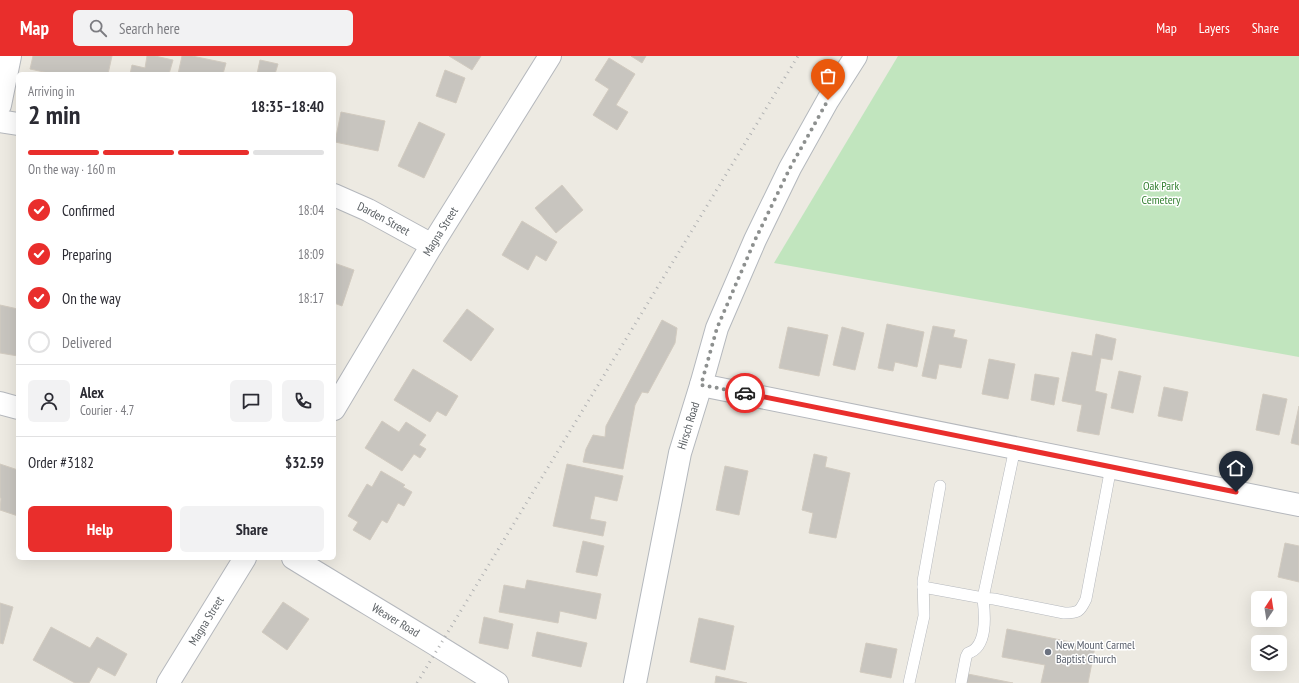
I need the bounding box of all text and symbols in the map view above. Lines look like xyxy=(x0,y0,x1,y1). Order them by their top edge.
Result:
search box xyxy=(73,10,353,46)
text: Map xyxy=(20,16,49,40)
icon: search xyxy=(87,17,109,39)
text: Search here xyxy=(119,19,180,38)
text: Map xyxy=(1156,19,1177,37)
text: Layers xyxy=(1199,19,1230,37)
text: Share xyxy=(1252,19,1279,37)
pin xyxy=(811,59,845,100)
icon: bag xyxy=(817,65,839,87)
text: Arriving in xyxy=(28,83,75,100)
text: 18:35–18:40 xyxy=(251,97,324,116)
text: 2 min xyxy=(28,98,81,131)
text: On the way · 160 m xyxy=(28,161,115,178)
park label: Oak Park Cemetery xyxy=(1142,178,1181,207)
street label: Darden Street xyxy=(355,198,413,239)
icon: check xyxy=(28,199,50,221)
text: Confirmed xyxy=(62,201,115,220)
text: 18:04 xyxy=(298,202,324,219)
street label: Magna Street xyxy=(419,203,461,259)
icon: check xyxy=(28,243,50,265)
text: Preparing xyxy=(62,245,112,264)
text: 18:09 xyxy=(298,246,324,263)
icon: check xyxy=(28,287,50,309)
text: On the way xyxy=(62,289,121,308)
text: 18:17 xyxy=(298,290,324,307)
text: Delivered xyxy=(62,333,112,352)
courier xyxy=(725,373,765,413)
button: person xyxy=(28,380,70,422)
button: chat xyxy=(230,380,272,422)
button: phone xyxy=(282,380,324,422)
icon: car xyxy=(734,382,756,404)
text: Alex xyxy=(80,383,104,402)
street label: Hirsch Road xyxy=(674,400,702,451)
text: Courier · 4.7 xyxy=(80,402,134,419)
pin xyxy=(1219,451,1253,492)
text: Order #3182 xyxy=(28,453,94,472)
text: $32.59 xyxy=(285,453,324,472)
icon: home xyxy=(1225,457,1247,479)
button: Help xyxy=(28,506,172,552)
button: Share xyxy=(180,506,324,552)
north arrow xyxy=(1251,591,1287,627)
map controls xyxy=(1251,591,1287,671)
street label: Magna Street xyxy=(185,593,227,648)
street label: Weaver Road xyxy=(369,600,423,640)
button: layers xyxy=(1251,635,1287,671)
place label: New Mount Carmel Baptist Church xyxy=(1056,637,1135,666)
marker: New Mount Carmel Baptist Church xyxy=(1043,647,1053,657)

